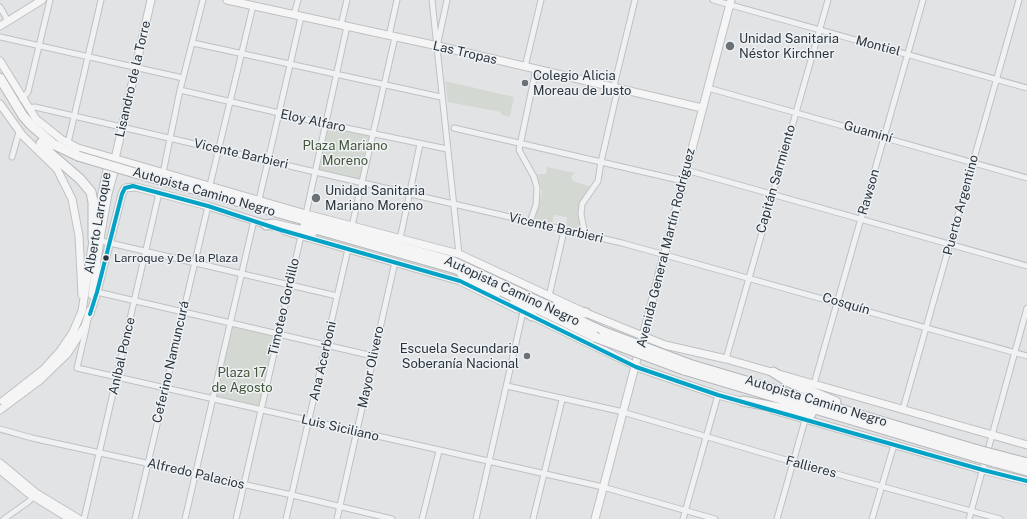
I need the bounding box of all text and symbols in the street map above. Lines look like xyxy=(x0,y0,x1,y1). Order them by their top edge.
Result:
street label: Lisandro de la Torre xyxy=(112,19,154,139)
place label: Unidad Sanitaria Néstor Kirchner xyxy=(739,31,839,62)
street label: Montiel xyxy=(854,33,902,59)
street label: Las Tropas xyxy=(432,38,498,68)
marker: Unidad Sanitaria Néstor Kirchner xyxy=(724,40,736,52)
place label: Colegio Alicia Moreau de Justo xyxy=(533,68,631,99)
marker: Colegio Alicia Moreau de Justo xyxy=(520,78,530,88)
street label: Eloy Alfaro xyxy=(279,106,347,136)
street label: Guaminí xyxy=(842,118,894,146)
street label: Capitán Sarmiento xyxy=(753,123,799,235)
street label: Vicente Barbieri xyxy=(192,136,290,172)
park label: Plaza Mariano Moreno xyxy=(303,138,387,169)
street label: Avenida General Martín Rodríguez xyxy=(634,146,698,350)
street label: Puerto Argentino xyxy=(940,153,982,257)
street label: Autopista Camino Negro xyxy=(131,164,277,220)
street label: Rawson xyxy=(855,167,883,217)
street label: Alberto Larroque xyxy=(81,171,115,275)
place label: Unidad Sanitaria Mariano Moreno xyxy=(325,183,425,214)
marker: Unidad Sanitaria Mariano Moreno xyxy=(310,192,322,204)
street label: Vicente Barbieri xyxy=(507,210,605,246)
place label: Larroque y De la Plaza xyxy=(114,251,238,265)
marker: Larroque y De la Plaza xyxy=(101,253,111,263)
street label: Autopista Camino Negro xyxy=(442,253,582,329)
street label: Timoteo Gordillo xyxy=(265,257,303,357)
street label: Cosquín xyxy=(820,290,872,318)
street label: Ceferino Namuncurá xyxy=(149,299,193,425)
street label: Aníbal Ponce xyxy=(105,316,139,396)
street label: Ana Acerboni xyxy=(306,320,340,402)
street label: Mayor Olivero xyxy=(355,325,387,409)
place label: Escuela Secundaria Soberanía Nacional xyxy=(400,341,519,372)
marker: Escuela Secundaria Soberanía Nacional xyxy=(522,351,532,361)
park label: Plaza 17 de Agosto xyxy=(211,365,273,396)
street label: Autopista Camino Negro xyxy=(743,372,889,430)
street label: Luis Siciliano xyxy=(300,411,380,445)
street label: Fallieres xyxy=(784,453,838,481)
street label: Alfredo Palacios xyxy=(146,455,246,493)

